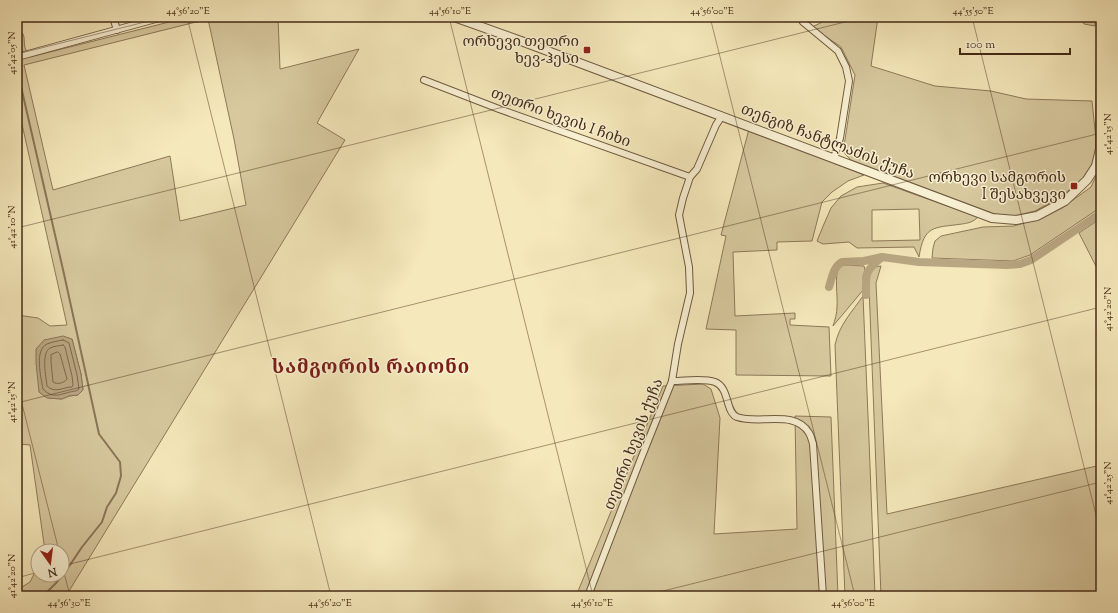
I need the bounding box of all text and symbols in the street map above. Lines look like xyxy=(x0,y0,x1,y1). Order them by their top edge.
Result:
text: 44°56'20"E xyxy=(166,4,210,19)
text: 44°56'10"E xyxy=(429,4,471,19)
text: 44°56'00"E xyxy=(690,4,734,19)
text: 44°55'50"E xyxy=(953,4,993,19)
scale bar xyxy=(960,30,1070,56)
text: 41°42'05"N xyxy=(5,32,20,74)
place label: ორხევი თეთრი ხევ-ჰესი xyxy=(462,32,579,70)
text: 100 m xyxy=(966,36,995,54)
marker: ორხევი თეთრი ხევ-ჰესი xyxy=(582,45,592,55)
street label: თეთრი ხევის I ჩიხი xyxy=(488,83,633,153)
street label: თენგიზ ჩანტლაძის ქუჩა xyxy=(738,100,917,185)
text: 41°42'15"N xyxy=(1101,113,1116,155)
place label: ორხევი სამგორის I შესახვევი xyxy=(928,168,1066,206)
marker: ორხევი სამგორის I შესახვევი xyxy=(1069,181,1079,191)
text: 41°42'10"N xyxy=(5,205,20,249)
text: 41°42'20"N xyxy=(1101,287,1116,331)
district label: სამგორის რაიონი xyxy=(272,355,470,382)
street label: თეთრი ხევის ქუჩა xyxy=(600,376,669,513)
text: 41°42'15"N xyxy=(5,381,20,423)
text: 41°42'25"N xyxy=(1101,462,1116,504)
north arrow xyxy=(30,543,70,583)
text: 41°42'20"N xyxy=(5,554,20,598)
text: N xyxy=(46,563,59,581)
text: 44°56'30"E xyxy=(48,596,90,611)
text: 44°56'20"E xyxy=(308,596,352,611)
text: 44°56'10"E xyxy=(571,596,613,611)
text: 44°56'00"E xyxy=(831,596,875,611)

